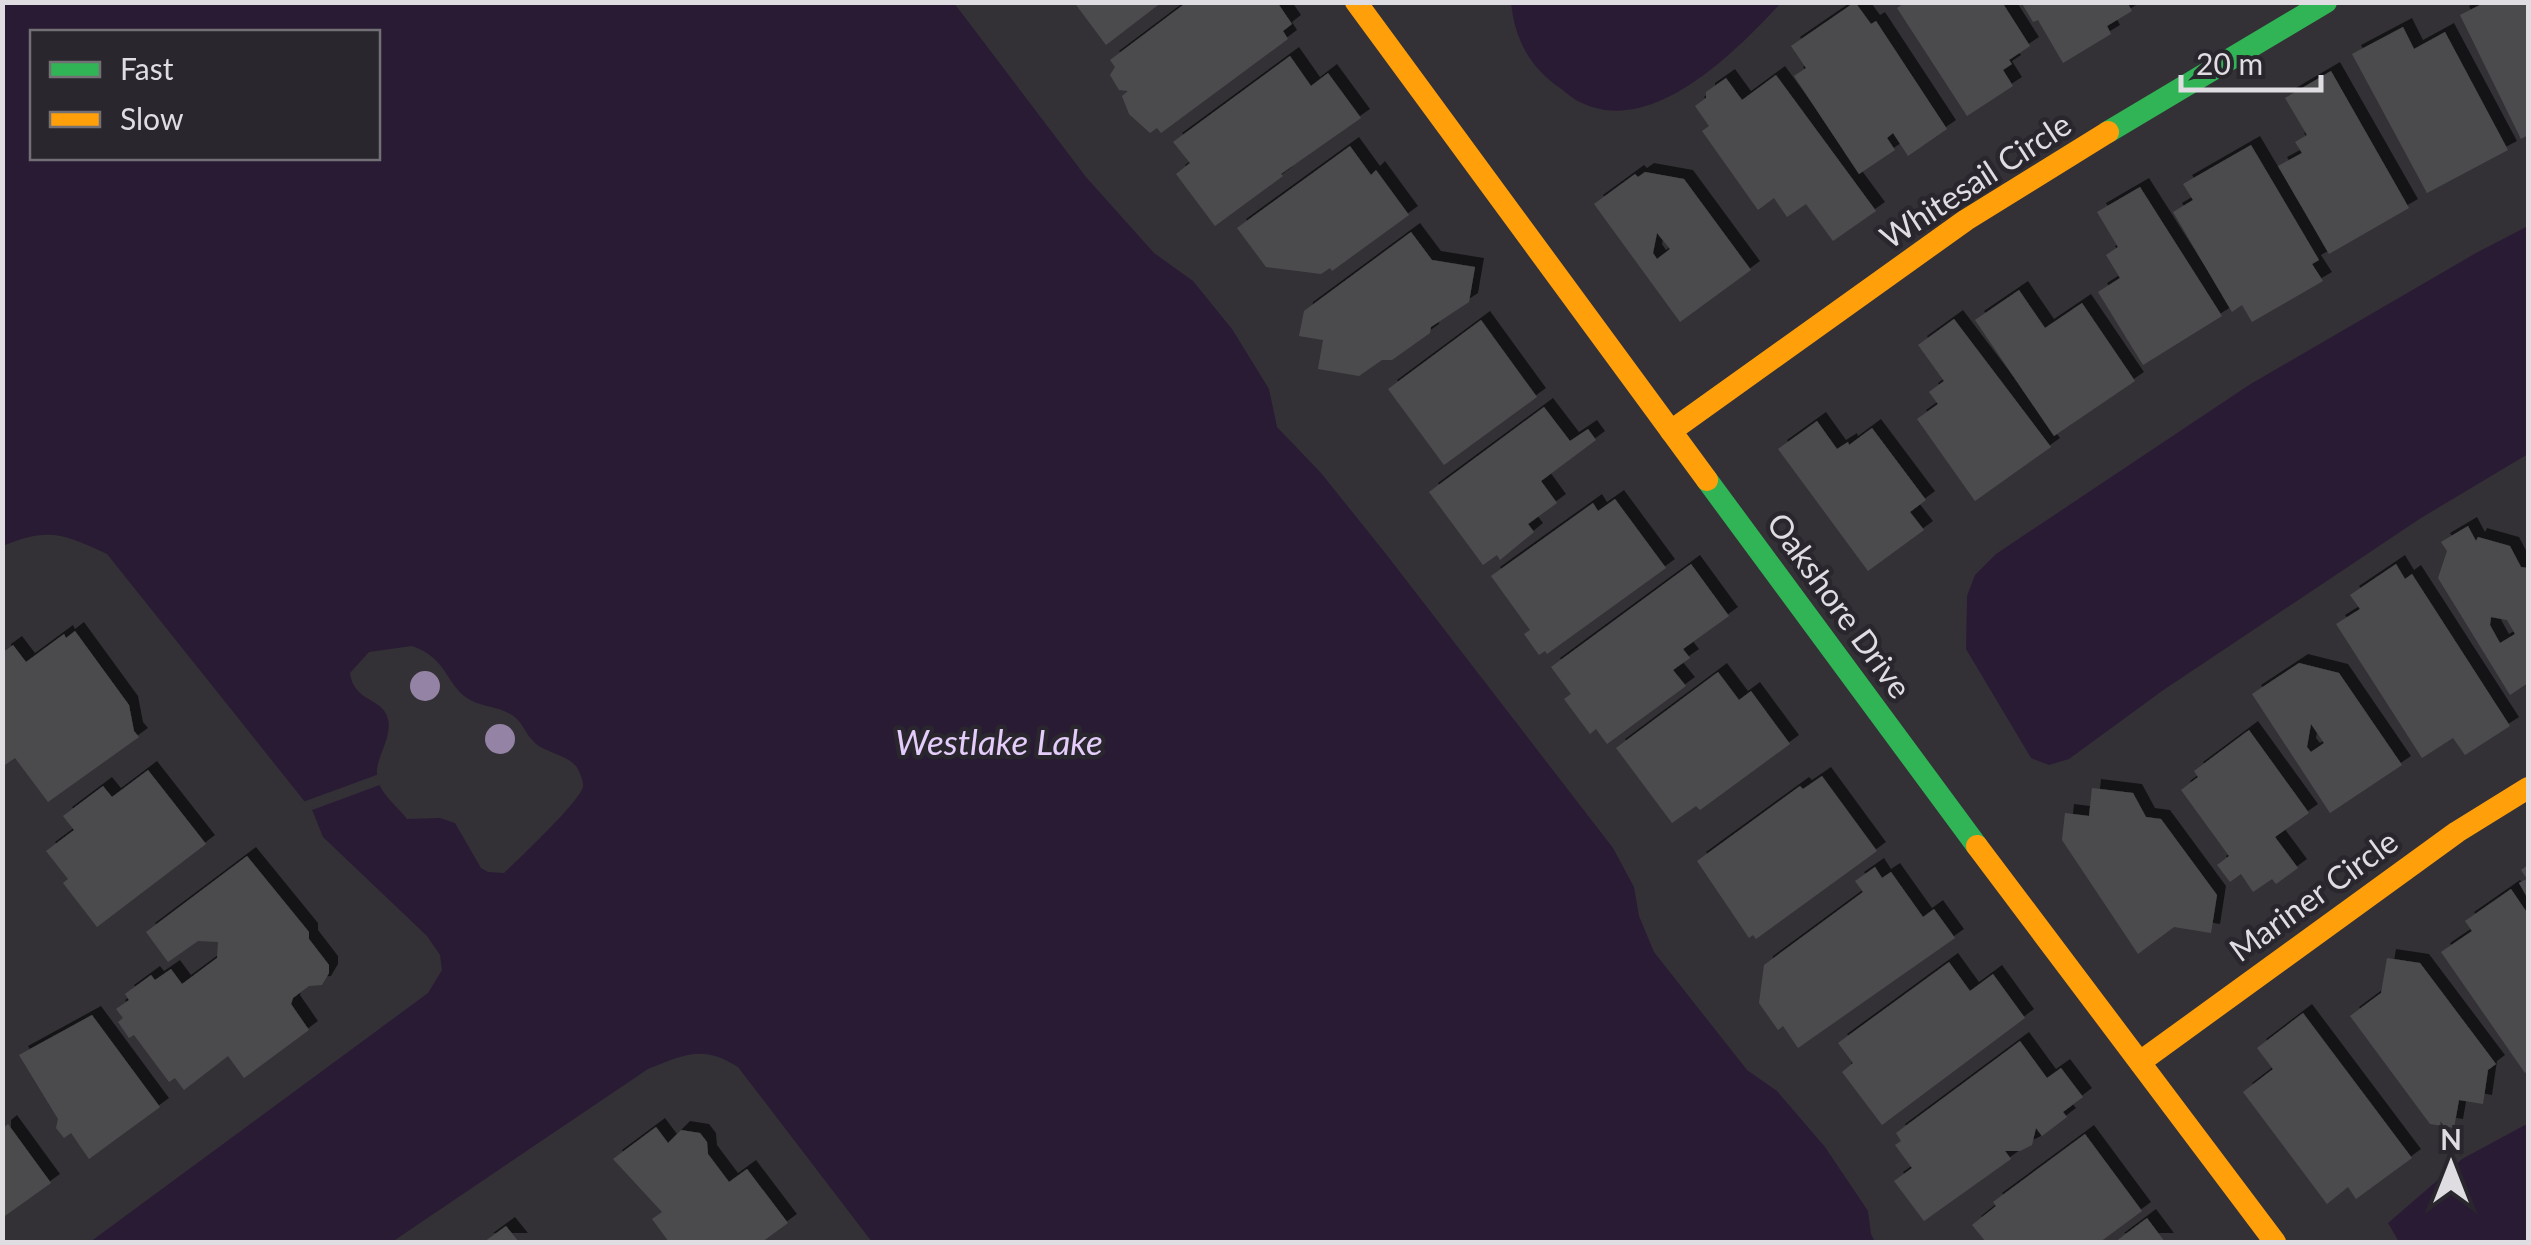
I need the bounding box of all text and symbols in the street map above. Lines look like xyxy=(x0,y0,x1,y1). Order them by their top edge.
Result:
legend xyxy=(30,30,380,160)
scale bar xyxy=(2181,30,2321,92)
text: 20 m xyxy=(2196,45,2263,81)
text: Fast xyxy=(120,50,174,86)
text: Slow xyxy=(120,100,184,136)
street label: Whitesail Circle xyxy=(1872,104,2078,256)
street label: Oakshore Drive xyxy=(1760,505,1920,705)
water label: Westlake Lake xyxy=(895,720,1103,762)
street label: Mariner Circle xyxy=(2221,821,2405,969)
north arrow xyxy=(2401,1115,2501,1215)
text: N xyxy=(2440,1122,2462,1156)

